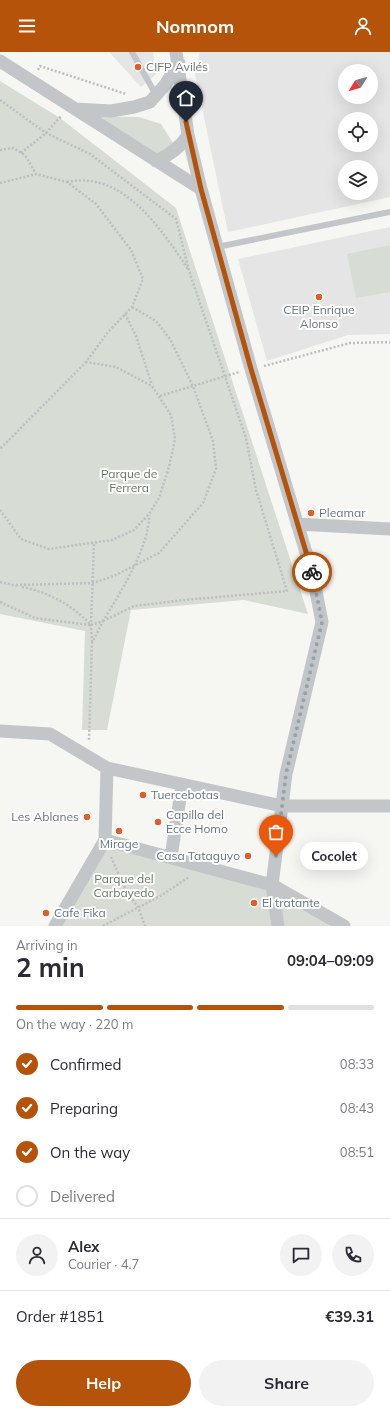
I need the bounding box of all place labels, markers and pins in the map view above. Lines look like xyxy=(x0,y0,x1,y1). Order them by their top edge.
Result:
place label: CIFP Avilés xyxy=(146,59,208,74)
marker: CIFP Avilés xyxy=(133,62,143,72)
pin xyxy=(169,81,203,122)
marker: CEIP Enrique Alonso xyxy=(314,292,324,302)
place label: CEIP Enrique Alonso xyxy=(283,302,355,331)
place label: Pleamar xyxy=(319,505,366,520)
marker: Pleamar xyxy=(306,508,316,518)
place label: Tuercebotas xyxy=(151,787,219,802)
marker: Tuercebotas xyxy=(138,790,148,800)
place label: Capilla del Ecce Homo xyxy=(166,807,228,836)
place label: Les Ablanes xyxy=(11,809,79,824)
marker: Les Ablanes xyxy=(82,812,92,822)
pin xyxy=(259,815,293,856)
marker: Capilla del Ecce Homo xyxy=(153,817,163,827)
marker: Mirage xyxy=(114,826,124,836)
place label: Mirage xyxy=(100,836,138,851)
callout: Cocolet xyxy=(300,842,368,870)
place label: Casa Tataguyo xyxy=(156,848,240,863)
marker: Casa Tataguyo xyxy=(243,851,253,861)
place label: El tratante xyxy=(262,895,320,910)
marker: El tratante xyxy=(249,898,259,908)
place label: Cafe Fika xyxy=(54,905,106,920)
marker: Cafe Fika xyxy=(41,908,51,918)

